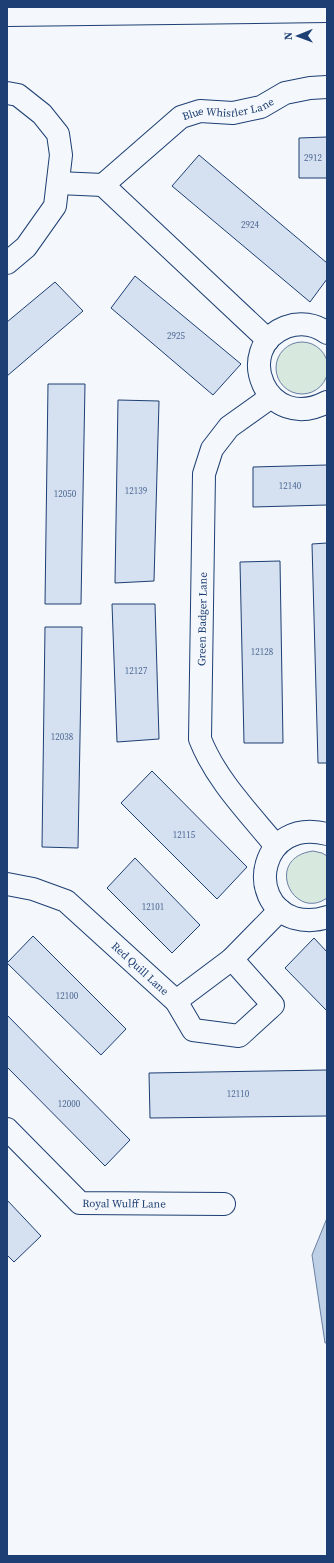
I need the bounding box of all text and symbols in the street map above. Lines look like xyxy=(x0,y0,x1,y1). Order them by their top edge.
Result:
north arrow xyxy=(278,16,318,56)
text: N xyxy=(281,32,296,40)
street label: Blue Whistler Lane xyxy=(181,94,277,124)
house number: 2912 xyxy=(304,152,322,164)
house number: 2924 xyxy=(241,219,259,231)
house number: 2925 xyxy=(167,330,185,342)
house number: 12140 xyxy=(279,480,302,492)
house number: 12139 xyxy=(125,485,148,497)
house number: 12050 xyxy=(54,488,77,500)
street label: Green Badger Lane xyxy=(194,572,211,666)
house number: 12128 xyxy=(251,646,274,658)
house number: 12127 xyxy=(125,665,148,677)
house number: 12038 xyxy=(51,731,74,743)
house number: 12115 xyxy=(173,829,196,841)
house number: 12101 xyxy=(142,901,164,913)
street label: Red Quill Lane xyxy=(108,939,172,999)
house number: 12100 xyxy=(56,990,79,1002)
house number: 12110 xyxy=(227,1088,250,1100)
house number: 12000 xyxy=(58,1098,81,1110)
street label: Royal Wulff Lane xyxy=(82,1196,166,1212)

